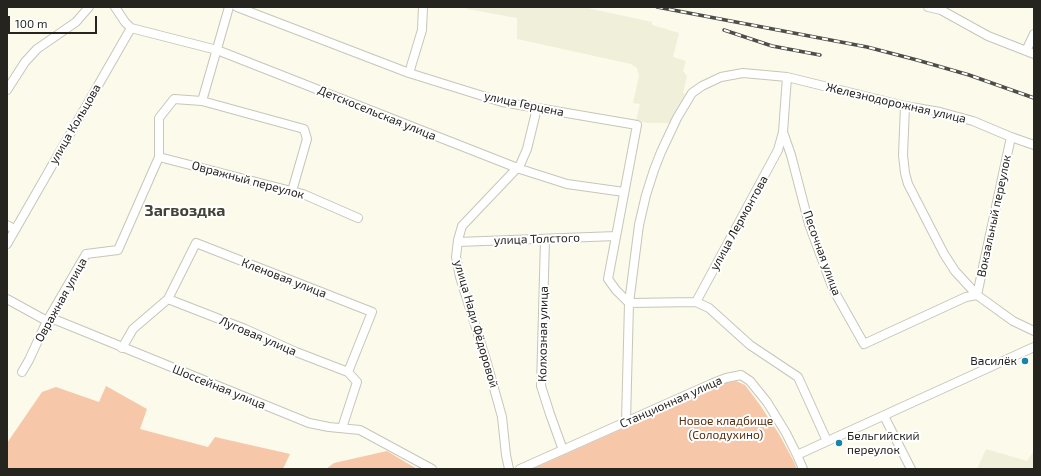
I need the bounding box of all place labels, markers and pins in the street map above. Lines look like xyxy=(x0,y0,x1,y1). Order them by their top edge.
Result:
place label: Василёк xyxy=(970,354,1017,368)
marker: Василёк xyxy=(1020,356,1030,366)
place label: Бельгийский переулок xyxy=(847,429,920,457)
marker: Бельгийский переулок xyxy=(834,438,844,448)

